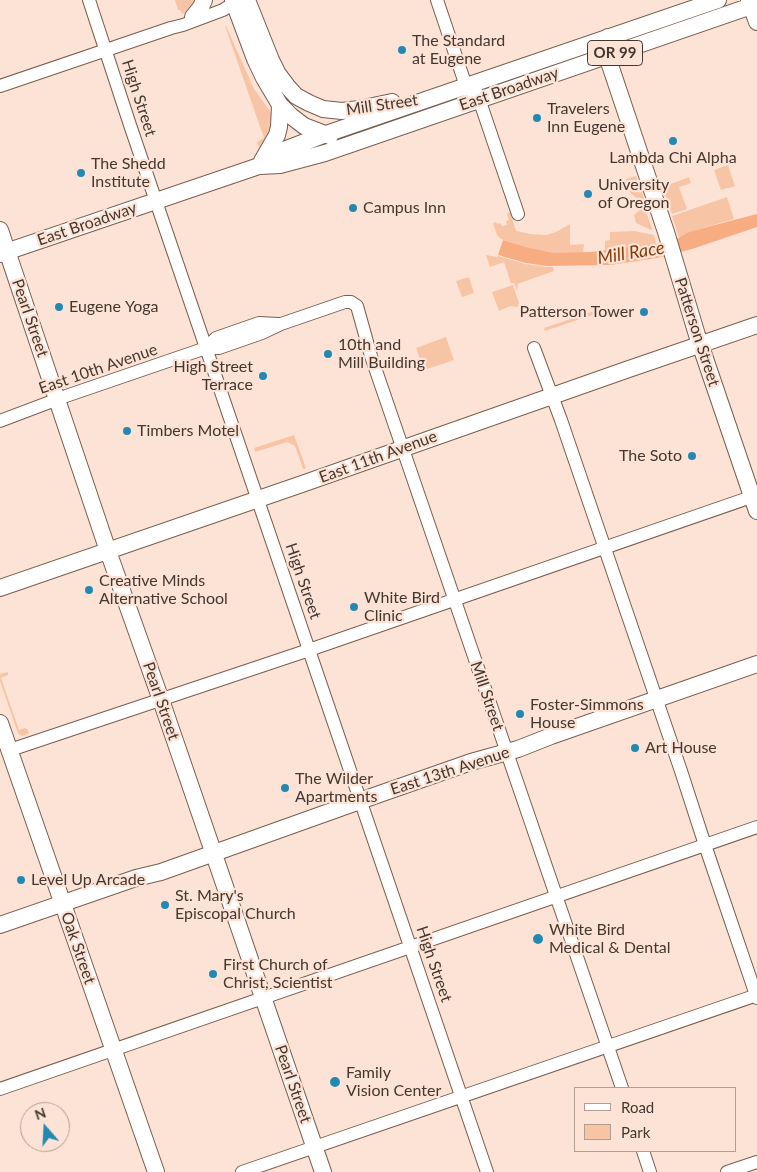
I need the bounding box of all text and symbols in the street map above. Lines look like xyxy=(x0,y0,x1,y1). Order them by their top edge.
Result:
place label: The Standard at Eugene xyxy=(412,31,505,69)
road number: OR 99 xyxy=(588,40,642,66)
marker: The Standard at Eugene xyxy=(396,44,408,56)
street label: High Street xyxy=(118,57,160,139)
street label: East Broadway xyxy=(457,63,561,115)
street label: Mill Street xyxy=(345,90,419,120)
place label: Travelers Inn Eugene xyxy=(547,99,625,137)
marker: Travelers Inn Eugene xyxy=(531,112,543,124)
marker: Lambda Chi Alpha xyxy=(667,135,679,147)
place label: Lambda Chi Alpha xyxy=(609,148,737,168)
place label: The Shedd Institute xyxy=(91,154,166,192)
marker: The Shedd Institute xyxy=(75,167,87,179)
place label: University of Oregon xyxy=(598,175,669,213)
marker: University of Oregon xyxy=(582,188,594,200)
street label: East Broadway xyxy=(35,198,139,250)
place label: Campus Inn xyxy=(363,198,446,218)
marker: Campus Inn xyxy=(347,202,359,214)
water label: Mill Race xyxy=(596,237,666,269)
street label: Patterson Street xyxy=(670,275,724,389)
street label: Pearl Street xyxy=(8,276,52,360)
place label: Eugene Yoga xyxy=(69,297,158,317)
marker: Eugene Yoga xyxy=(53,301,65,313)
place label: Patterson Tower xyxy=(519,302,634,322)
marker: Patterson Tower xyxy=(638,306,650,318)
place label: 10th and Mill Building xyxy=(338,335,425,373)
street label: East 10th Avenue xyxy=(36,340,160,398)
marker: 10th and Mill Building xyxy=(322,348,334,360)
place label: High Street Terrace xyxy=(174,357,253,395)
marker: High Street Terrace xyxy=(257,370,269,382)
place label: Timbers Motel xyxy=(137,421,239,441)
marker: Timbers Motel xyxy=(121,425,133,437)
street label: East 11th Avenue xyxy=(316,427,440,487)
place label: The Soto xyxy=(619,446,682,466)
marker: The Soto xyxy=(686,450,698,462)
street label: High Street xyxy=(281,540,325,622)
place label: Creative Minds Alternative School xyxy=(99,571,228,609)
marker: Creative Minds Alternative School xyxy=(83,584,95,596)
place label: White Bird Clinic xyxy=(364,588,440,626)
marker: White Bird Clinic xyxy=(348,601,360,613)
street label: Pearl Street xyxy=(139,659,183,743)
street label: Mill Street xyxy=(466,659,508,733)
place label: Foster-Simmons House xyxy=(530,695,644,733)
marker: Foster-Simmons House xyxy=(514,708,526,720)
place label: Art House xyxy=(645,738,717,758)
marker: Art House xyxy=(629,742,641,754)
street label: East 13th Avenue xyxy=(388,743,512,799)
place label: The Wilder Apartments xyxy=(295,769,377,807)
marker: The Wilder Apartments xyxy=(279,782,291,794)
place label: Level Up Arcade xyxy=(31,870,145,890)
marker: Level Up Arcade xyxy=(15,874,27,886)
place label: St. Mary's Episcopal Church xyxy=(175,886,296,924)
marker: St. Mary's Episcopal Church xyxy=(159,899,171,911)
street label: Oak Street xyxy=(57,909,99,987)
place label: White Bird Medical & Dental xyxy=(549,920,671,958)
street label: High Street xyxy=(412,923,456,1005)
marker: White Bird Medical & Dental xyxy=(531,932,545,946)
place label: First Church of Christ, Scientist xyxy=(223,955,333,993)
marker: First Church of Christ, Scientist xyxy=(207,968,219,980)
street label: Pearl Street xyxy=(271,1042,315,1126)
place label: Family Vision Center xyxy=(346,1063,441,1101)
marker: Family Vision Center xyxy=(328,1075,342,1089)
legend xyxy=(574,1087,737,1152)
text: Road xyxy=(621,1098,654,1116)
north arrow xyxy=(20,1102,70,1152)
text: N xyxy=(32,1103,48,1123)
text: Park xyxy=(621,1123,650,1141)

